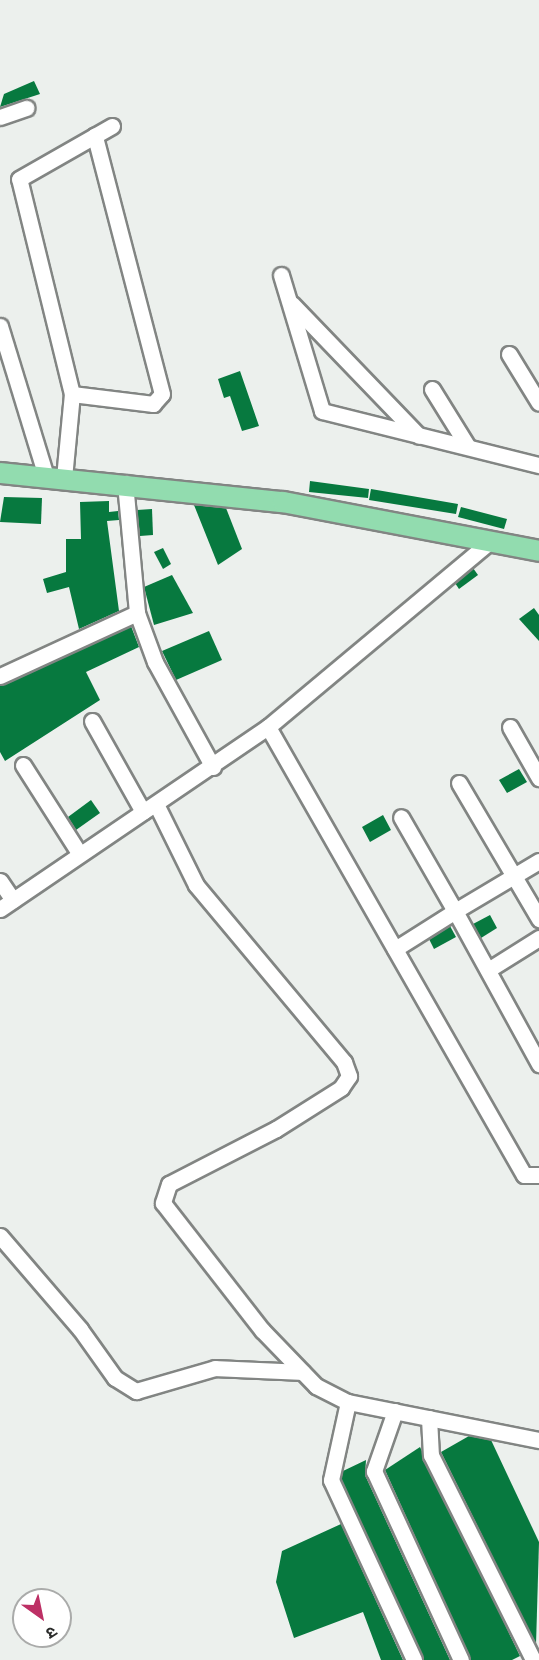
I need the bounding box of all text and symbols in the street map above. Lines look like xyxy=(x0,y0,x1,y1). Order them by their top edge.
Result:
north arrow xyxy=(12,1588,72,1648)
text: उ xyxy=(42,1621,60,1642)

